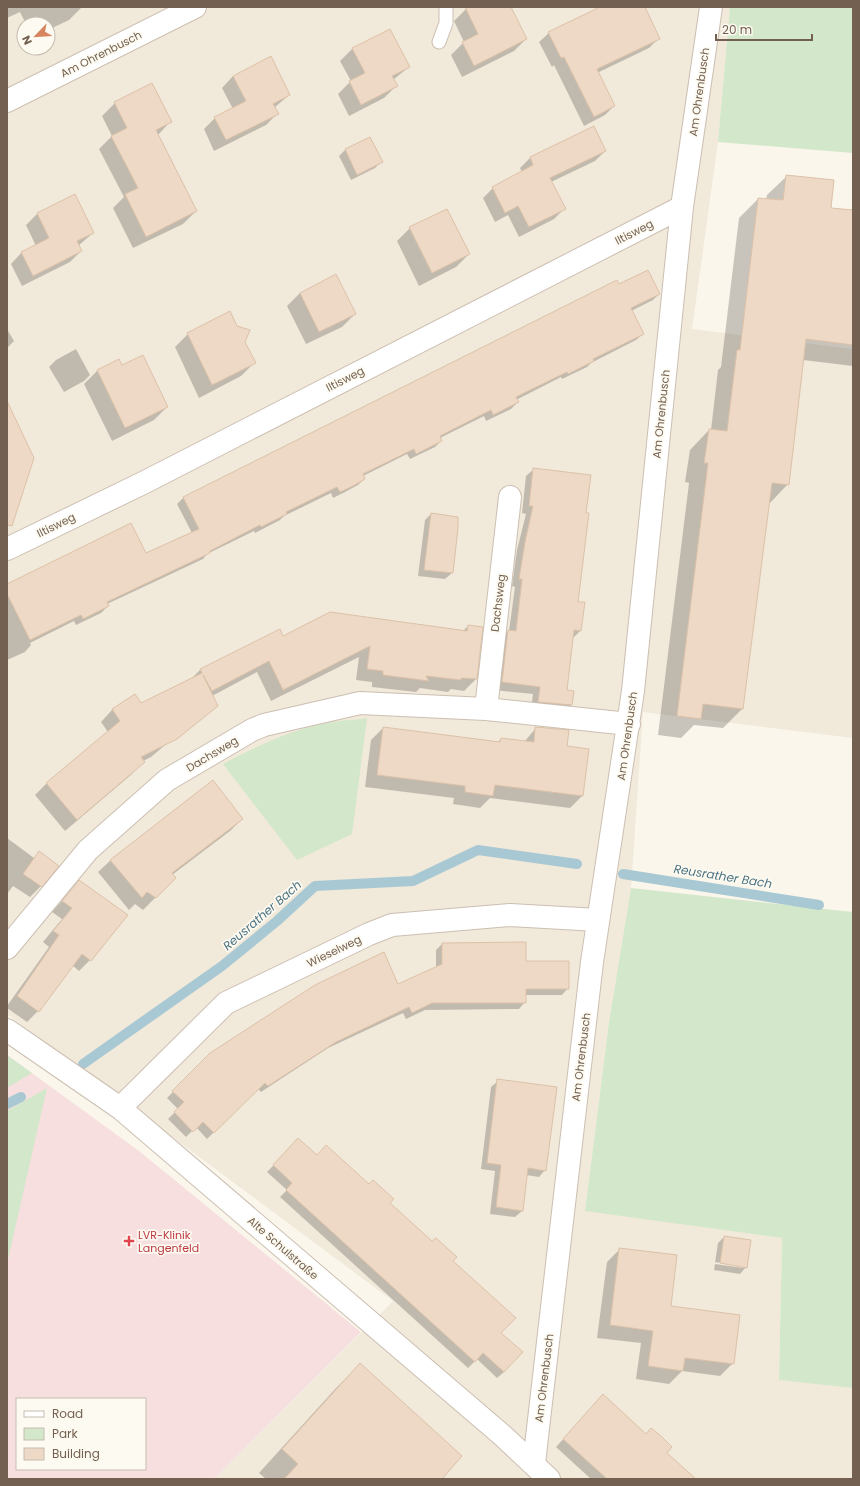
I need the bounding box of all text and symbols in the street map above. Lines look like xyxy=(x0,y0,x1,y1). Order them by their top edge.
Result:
north arrow xyxy=(16,16,56,56)
scale bar xyxy=(716,16,812,42)
text: 20 m xyxy=(722,21,752,38)
street label: Am Ohrenbusch xyxy=(58,27,144,81)
text: N xyxy=(18,33,36,47)
street label: Am Ohrenbusch xyxy=(685,47,713,137)
street label: Iltisweg xyxy=(612,216,656,248)
street label: Iltisweg xyxy=(323,363,367,395)
street label: Am Ohrenbusch xyxy=(648,369,674,459)
street label: Iltisweg xyxy=(34,509,78,541)
street label: Dachsweg xyxy=(487,573,509,633)
street label: Am Ohrenbusch xyxy=(613,691,641,781)
street label: Dachsweg xyxy=(183,732,241,776)
water label: Reusrather Bach xyxy=(673,860,773,892)
water label: Reusrather Bach xyxy=(219,876,305,954)
street label: Wieselweg xyxy=(304,931,364,971)
street label: Am Ohrenbusch xyxy=(568,1012,594,1102)
street label: Alte Schulstraße xyxy=(244,1213,322,1283)
place label: LVR-Klinik Langenfeld xyxy=(138,1227,199,1256)
marker: LVR-Klinik Langenfeld xyxy=(123,1235,135,1247)
street label: Am Ohrenbusch xyxy=(531,1333,557,1423)
legend xyxy=(16,1398,146,1470)
text: Road xyxy=(52,1405,83,1422)
text: Park xyxy=(52,1425,79,1442)
text: Building xyxy=(52,1445,100,1462)

